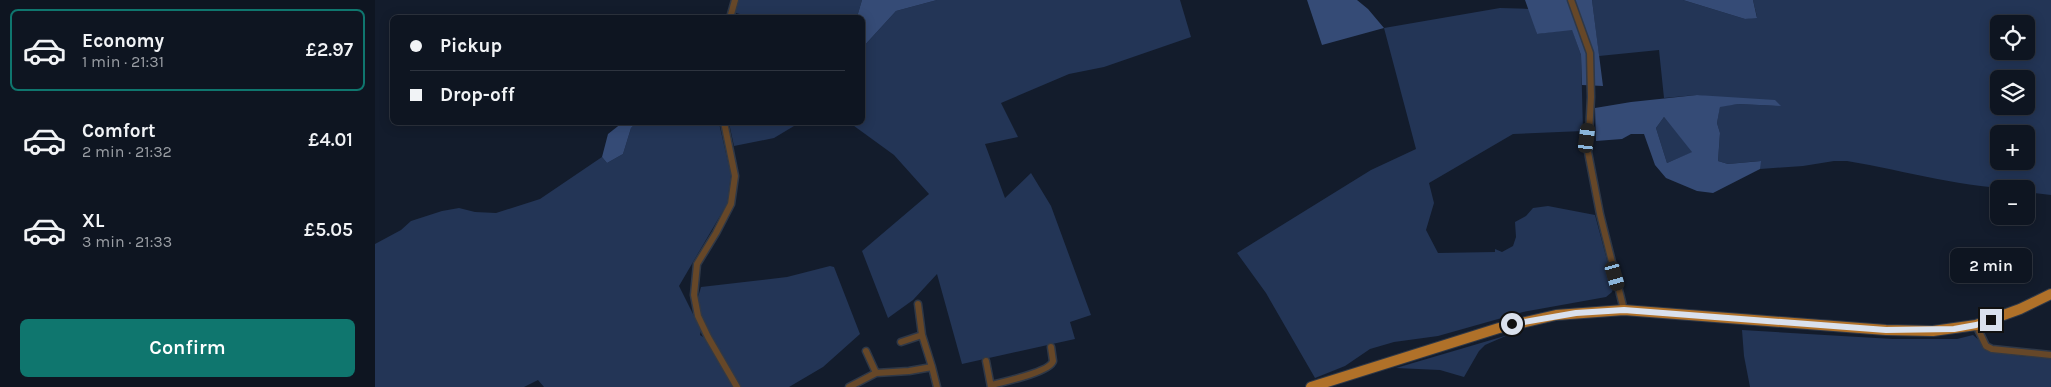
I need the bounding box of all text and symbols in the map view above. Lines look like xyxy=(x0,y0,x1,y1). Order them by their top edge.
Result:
map controls xyxy=(1990,15,2035,225)
button: locate xyxy=(1990,15,2035,60)
icon: car xyxy=(22,28,67,73)
text: Economy xyxy=(82,30,164,52)
text: Pickup xyxy=(440,35,502,57)
text: £2.97 xyxy=(306,39,353,61)
text: 1 min · 21:31 xyxy=(82,52,164,71)
button: layers xyxy=(1990,70,2035,115)
text: Drop-off xyxy=(440,84,515,106)
icon: car xyxy=(22,118,67,163)
text: Comfort xyxy=(82,120,156,142)
car xyxy=(1577,122,1596,154)
button: + xyxy=(1990,125,2035,170)
text: £4.01 xyxy=(308,129,353,151)
text: 2 min · 21:32 xyxy=(82,142,172,161)
button: − xyxy=(1990,180,2035,225)
icon: car xyxy=(22,208,67,253)
text: XL xyxy=(82,210,104,232)
text: £5.05 xyxy=(304,219,353,241)
text: 3 min · 21:33 xyxy=(82,232,172,251)
callout: 2 min xyxy=(1950,248,2032,282)
text: 2 min xyxy=(1969,256,2013,275)
car xyxy=(1603,260,1626,292)
route end xyxy=(1980,309,2002,331)
route start xyxy=(1501,313,1523,335)
button: Confirm xyxy=(20,319,355,377)

